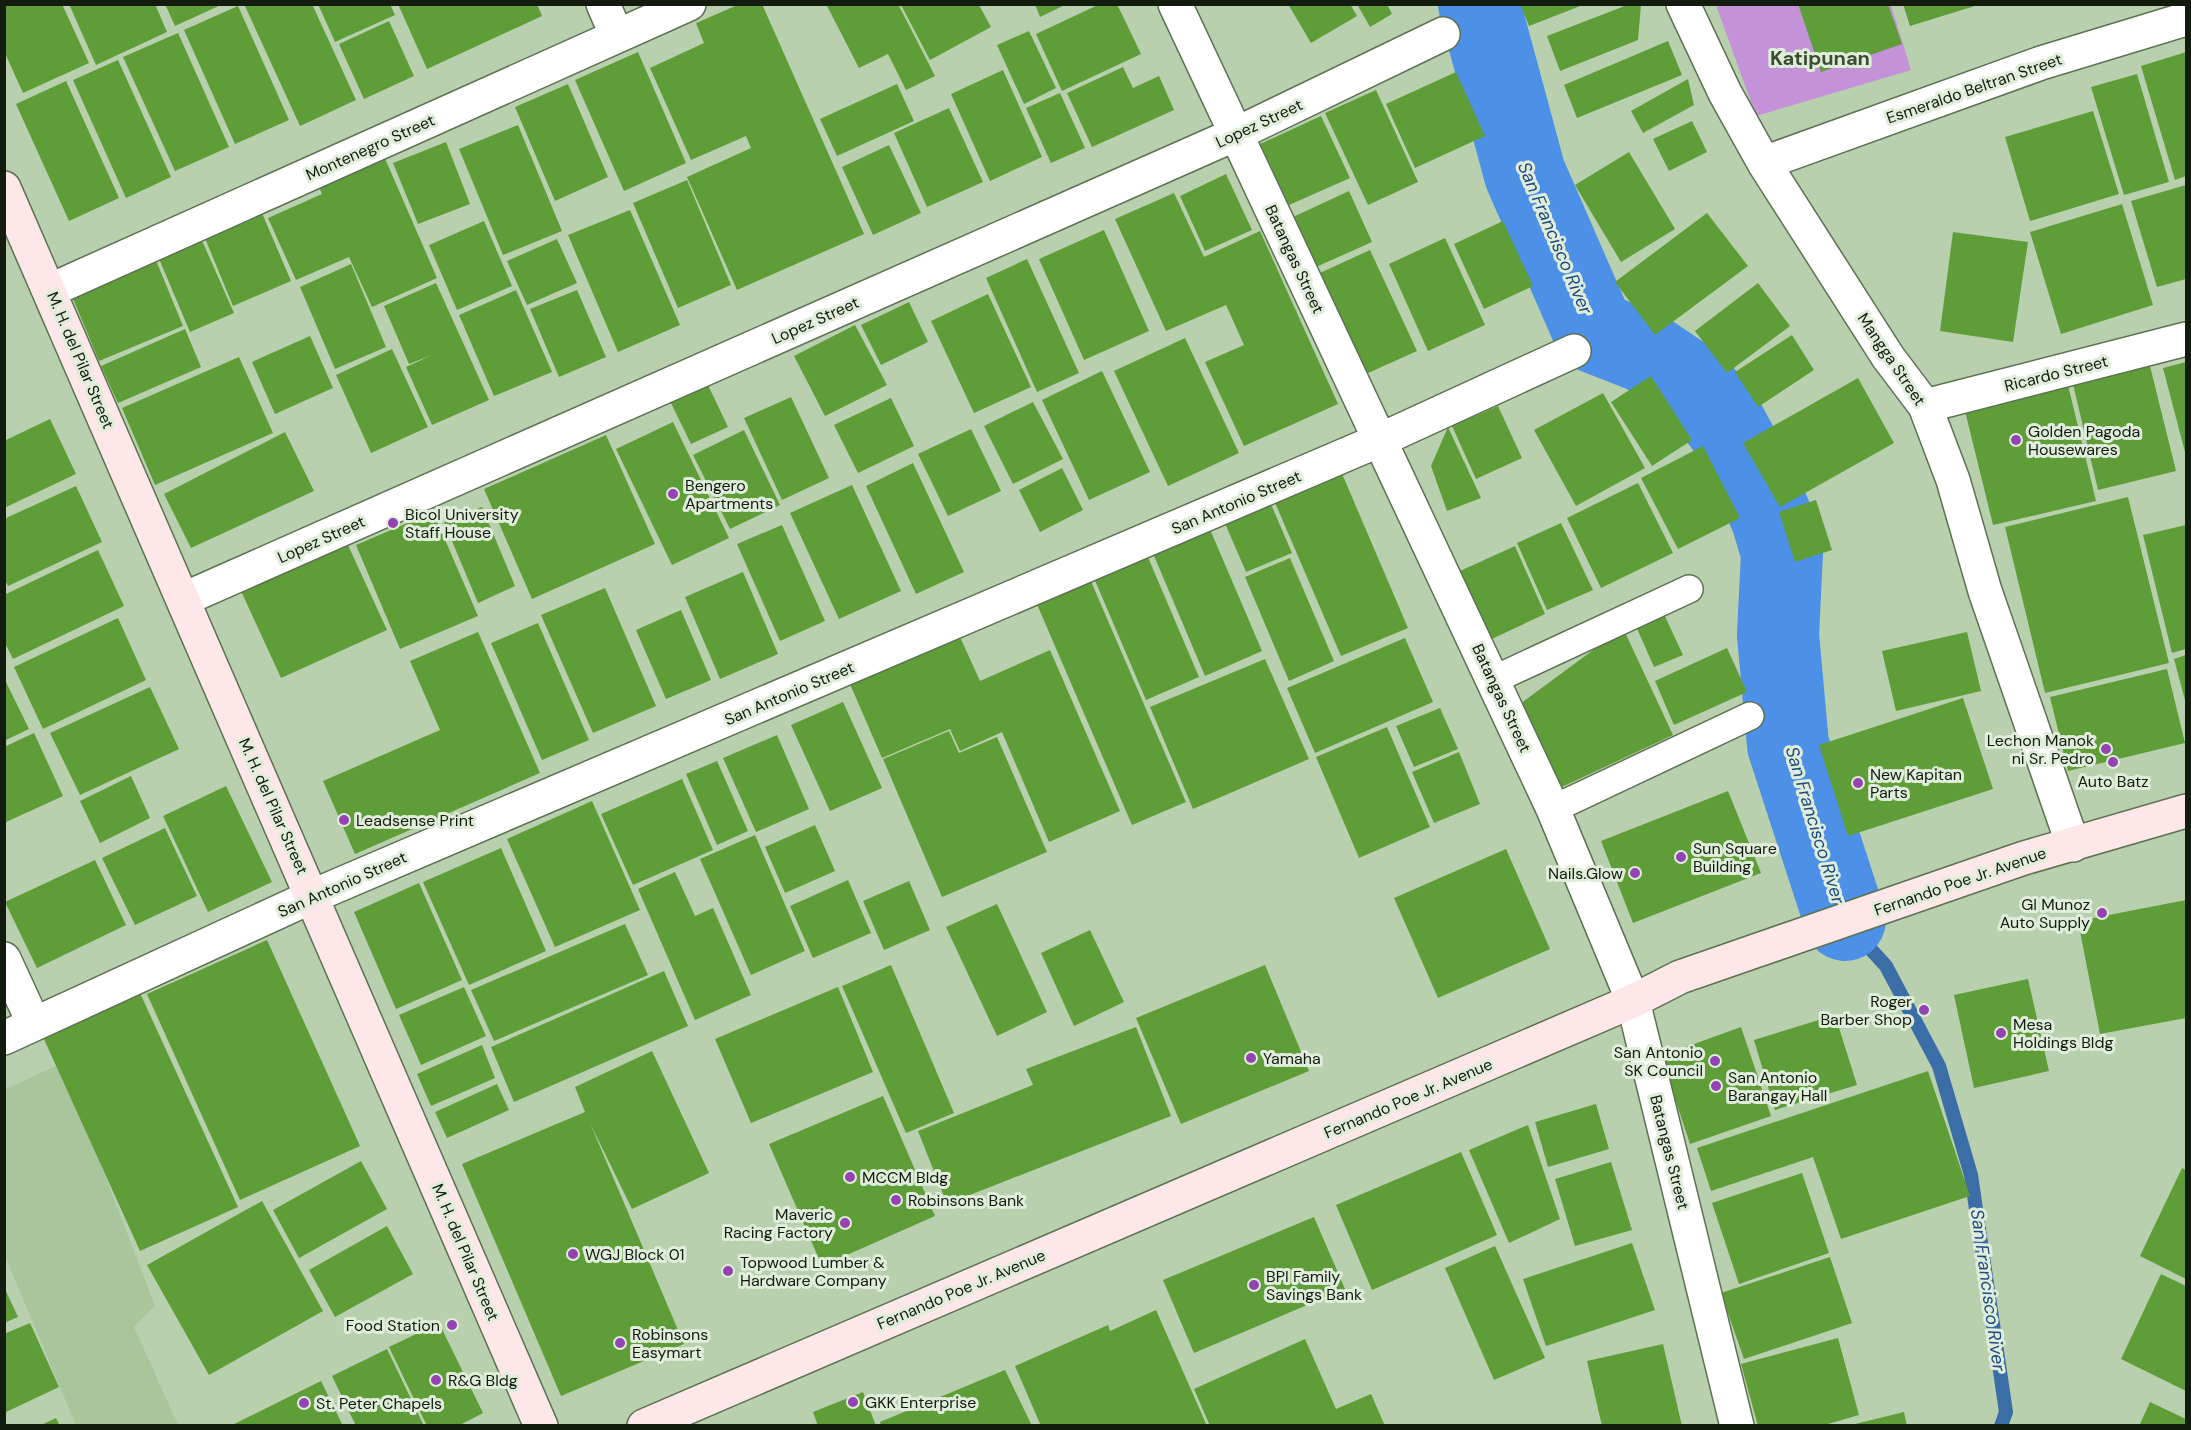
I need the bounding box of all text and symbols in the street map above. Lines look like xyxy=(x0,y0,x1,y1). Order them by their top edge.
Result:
district label: Katipunan xyxy=(1770,45,1870,71)
street label: Esmeraldo Beltran Street xyxy=(1884,49,2065,128)
street label: Lopez Street xyxy=(1212,94,1306,153)
street label: Montenegro Street xyxy=(302,110,438,185)
water label: San Francisco River xyxy=(1512,158,1598,319)
street label: Batangas Street xyxy=(1260,201,1329,317)
street label: M. H. del Pilar Street xyxy=(42,288,119,432)
street label: Lopez Street xyxy=(768,292,862,349)
street label: Mangga Street xyxy=(1853,309,1930,410)
street label: Ricardo Street xyxy=(2002,350,2110,396)
place label: Golden Pagoda Housewares xyxy=(2028,421,2140,460)
marker: Golden Pagoda Housewares xyxy=(2009,433,2023,447)
street label: San Antonio Street xyxy=(1168,466,1304,539)
place label: Bengero Apartments xyxy=(685,475,773,514)
marker: Bengero Apartments xyxy=(666,487,680,501)
place label: Bicol University Staff House xyxy=(405,504,519,543)
street label: Lopez Street xyxy=(274,511,368,568)
marker: Bicol University Staff House xyxy=(386,516,400,530)
street label: Batangas Street xyxy=(1467,640,1536,756)
street label: San Antonio Street xyxy=(721,657,857,730)
place label: Lechon Manok ni Sr. Pedro xyxy=(1987,730,2094,769)
street label: M. H. del Pilar Street xyxy=(234,735,313,878)
marker: Lechon Manok ni Sr. Pedro xyxy=(2099,742,2113,756)
water label: San Francisco River xyxy=(1780,743,1851,908)
marker: Auto Batz xyxy=(2106,755,2120,769)
place label: New Kapitan Parts xyxy=(1870,764,1962,803)
place label: Auto Batz xyxy=(2077,771,2149,792)
marker: New Kapitan Parts xyxy=(1851,776,1865,790)
place label: Leadsense Print xyxy=(356,810,474,831)
marker: Leadsense Print xyxy=(337,813,351,827)
place label: Sun Square Building xyxy=(1693,838,1777,877)
street label: Fernando Poe Jr. Avenue xyxy=(1871,842,2049,921)
street label: San Antonio Street xyxy=(274,847,410,922)
marker: Sun Square Building xyxy=(1674,850,1688,864)
place label: Nails.Glow xyxy=(1548,863,1623,884)
marker: Nails.Glow xyxy=(1628,866,1642,880)
place label: GI Munoz Auto Supply xyxy=(2000,894,2090,933)
marker: GI Munoz Auto Supply xyxy=(2095,906,2109,920)
place label: Roger Barber Shop xyxy=(1820,991,1912,1030)
marker: Roger Barber Shop xyxy=(1917,1003,1931,1017)
place label: Mesa Holdings Bldg xyxy=(2013,1014,2113,1053)
marker: Mesa Holdings Bldg xyxy=(1994,1026,2008,1040)
place label: San Antonio SK Council xyxy=(1614,1042,1703,1081)
place label: Yamaha xyxy=(1263,1048,1321,1069)
marker: Yamaha xyxy=(1244,1051,1258,1065)
street label: Fernando Poe Jr. Avenue xyxy=(1321,1053,1496,1143)
marker: San Antonio SK Council xyxy=(1708,1054,1722,1068)
place label: San Antonio Barangay Hall xyxy=(1728,1067,1827,1106)
marker: San Antonio Barangay Hall xyxy=(1709,1079,1723,1093)
street label: Batangas Street xyxy=(1645,1093,1694,1212)
place label: MCCM Bldg xyxy=(862,1167,948,1188)
marker: MCCM Bldg xyxy=(843,1170,857,1184)
street label: M. H. del Pilar Street xyxy=(427,1180,504,1324)
place label: Robinsons Bank xyxy=(908,1190,1024,1211)
marker: Robinsons Bank xyxy=(889,1193,903,1207)
place label: Maveric Racing Factory xyxy=(724,1204,833,1243)
water label: San Francisco River xyxy=(1965,1208,2011,1374)
marker: Maveric Racing Factory xyxy=(838,1216,852,1230)
place label: WGJ Block 01 xyxy=(585,1244,685,1265)
street label: Fernando Poe Jr. Avenue xyxy=(874,1244,1049,1334)
marker: WGJ Block 01 xyxy=(566,1247,580,1261)
place label: Topwood Lumber & Hardware Company xyxy=(740,1252,887,1291)
marker: Topwood Lumber & Hardware Company xyxy=(721,1264,735,1278)
place label: BPI Family Savings Bank xyxy=(1266,1266,1362,1305)
marker: BPI Family Savings Bank xyxy=(1247,1278,1261,1292)
place label: Food Station xyxy=(346,1315,440,1336)
marker: Food Station xyxy=(445,1318,459,1332)
place label: Robinsons Easymart xyxy=(632,1324,708,1363)
marker: Robinsons Easymart xyxy=(613,1336,627,1350)
place label: R&G Bldg xyxy=(448,1370,518,1391)
marker: R&G Bldg xyxy=(429,1373,443,1387)
place label: GKK Enterprise xyxy=(865,1392,976,1413)
place label: St. Peter Chapels xyxy=(316,1393,442,1414)
marker: GKK Enterprise xyxy=(846,1395,860,1409)
marker: St. Peter Chapels xyxy=(297,1396,311,1410)

